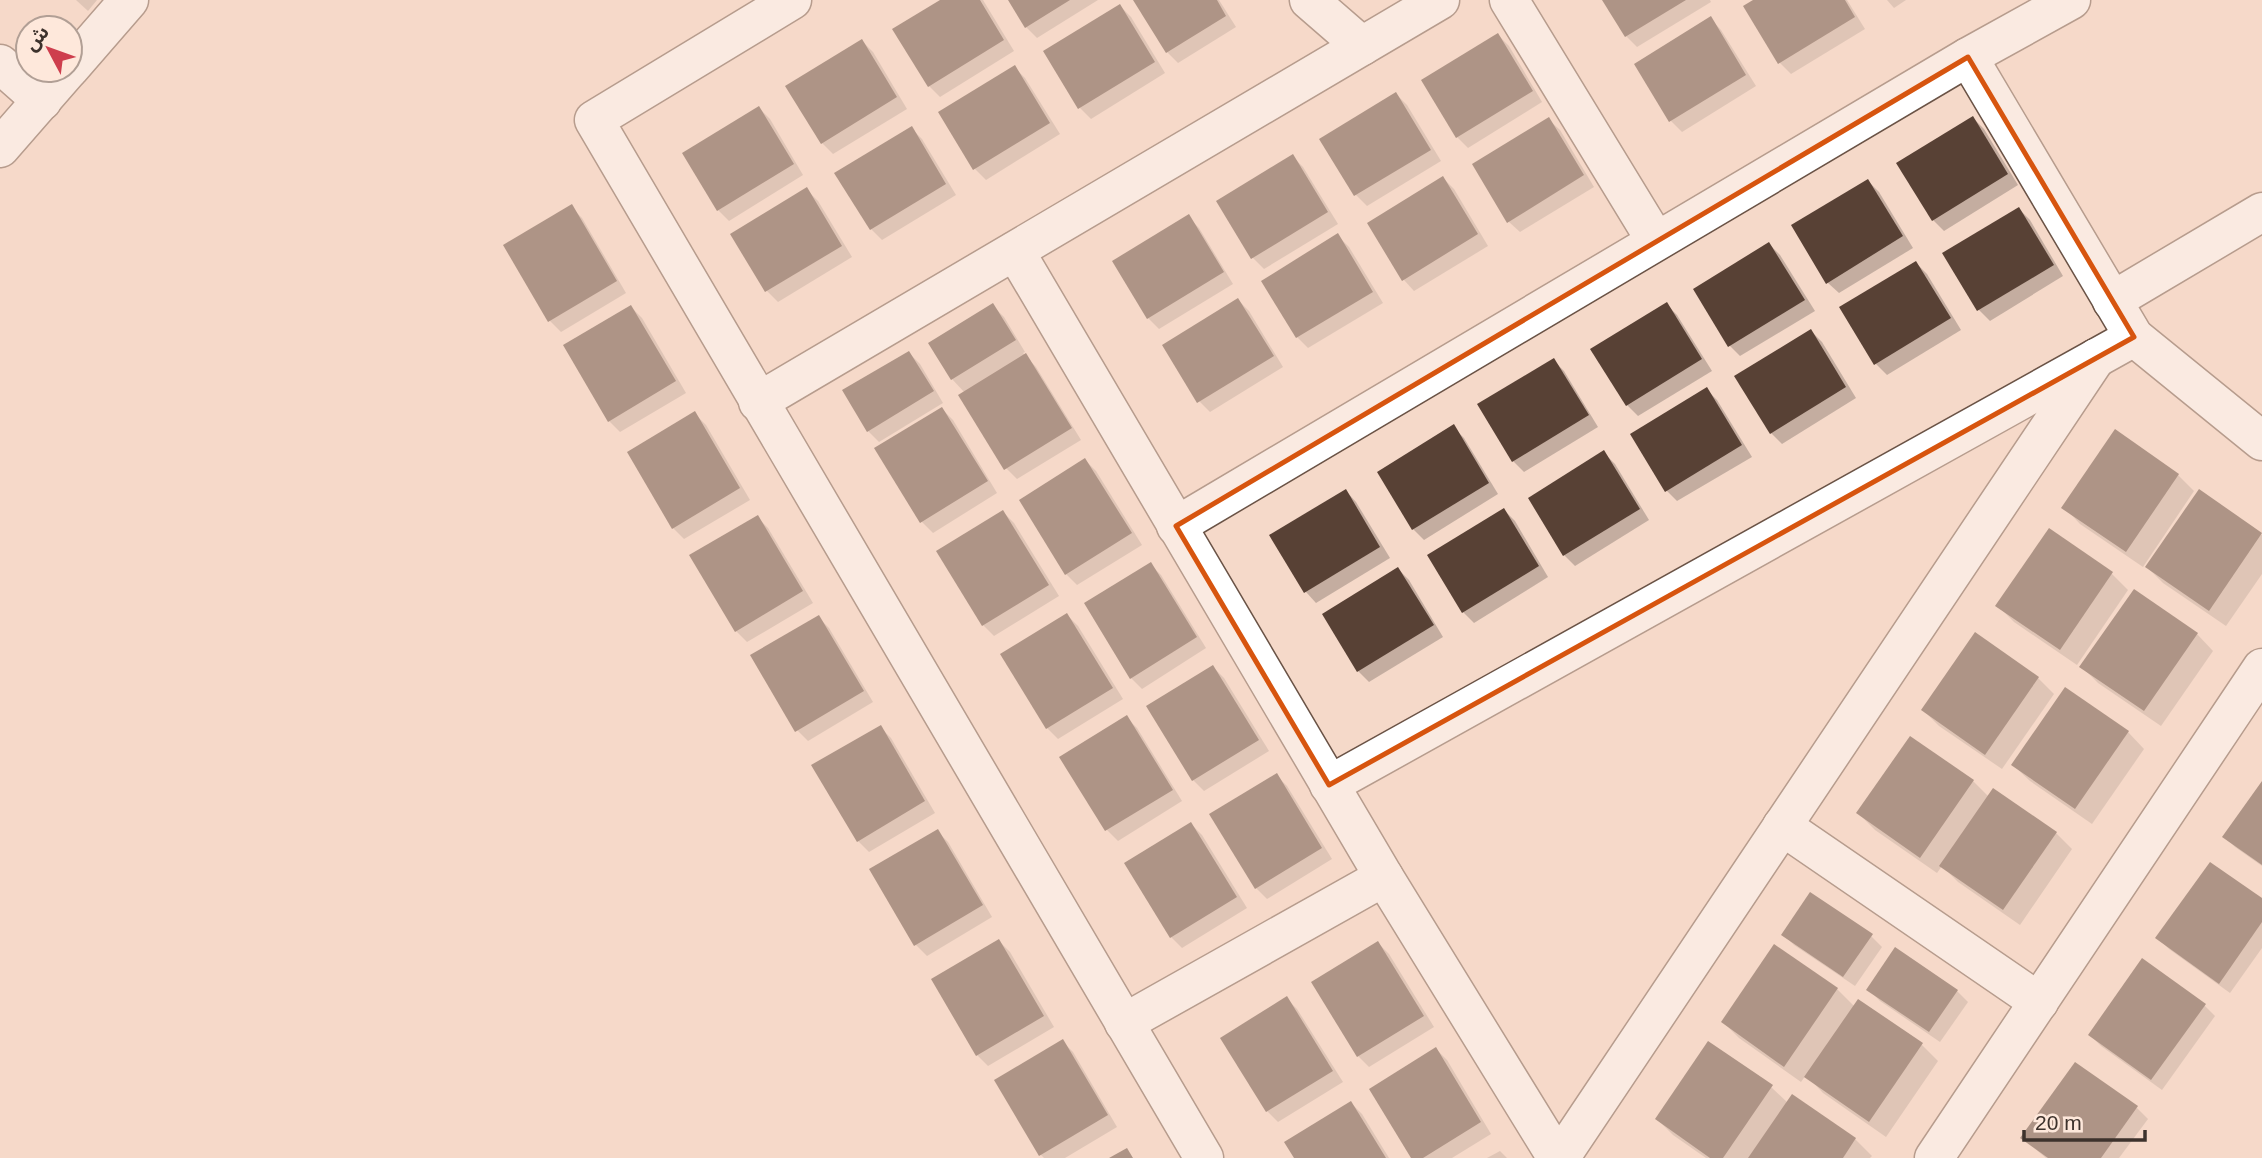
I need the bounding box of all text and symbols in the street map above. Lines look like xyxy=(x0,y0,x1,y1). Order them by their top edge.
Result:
north arrow xyxy=(14,14,84,84)
text: ش xyxy=(20,21,53,55)
scale bar xyxy=(2024,1098,2145,1142)
text: 20 m xyxy=(2035,1111,2082,1134)

